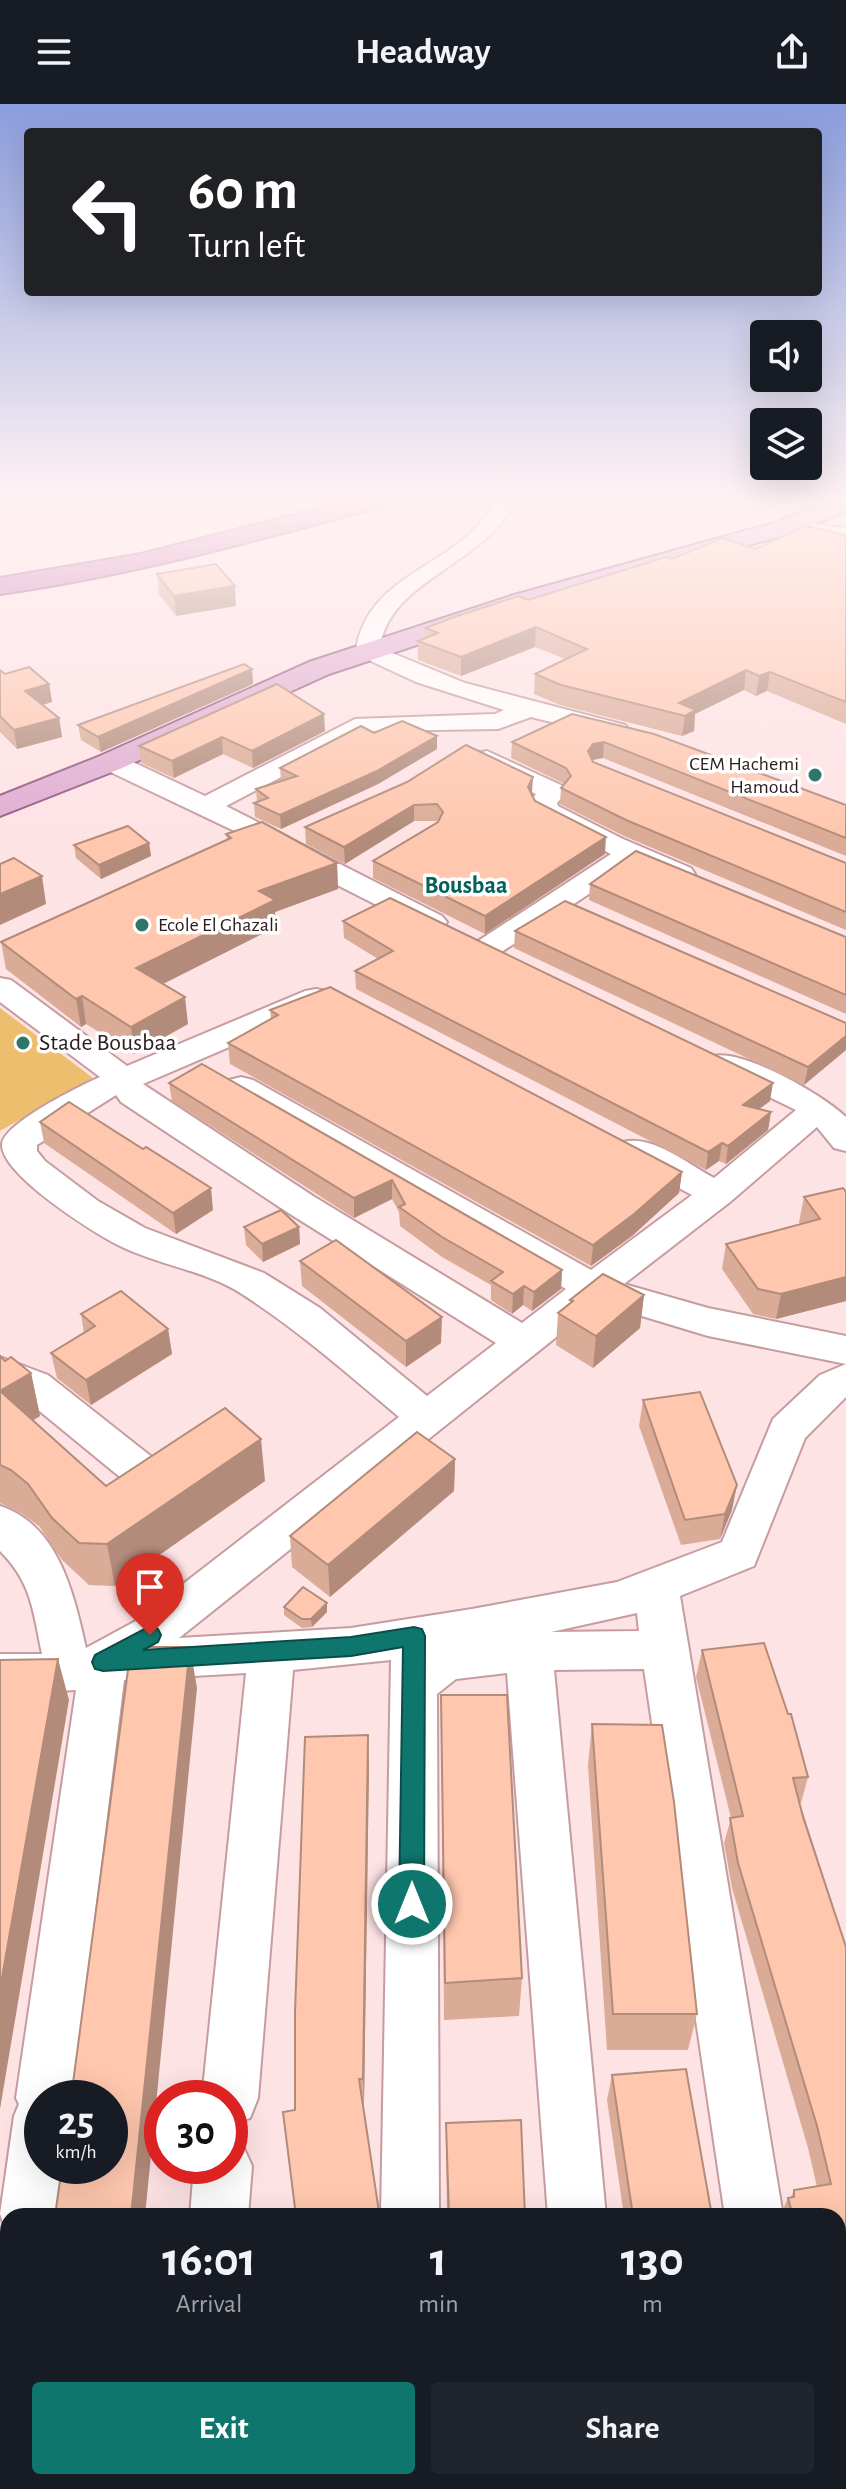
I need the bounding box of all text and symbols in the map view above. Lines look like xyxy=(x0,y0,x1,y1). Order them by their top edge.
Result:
icon: menu xyxy=(32,30,76,74)
icon: share xyxy=(770,30,814,74)
text: Headway xyxy=(355,34,491,70)
icon: left xyxy=(56,160,160,264)
text: 60 m xyxy=(188,163,298,219)
text: Turn left xyxy=(188,228,305,264)
map controls xyxy=(750,320,822,480)
button: sound xyxy=(750,320,822,392)
button: layers xyxy=(750,408,822,480)
place label: CEM Hachemi Hamoud xyxy=(689,754,799,797)
marker: CEM Hachemi Hamoud xyxy=(806,766,824,784)
district label: Bousbaa xyxy=(425,874,508,898)
place label: Ecole El Ghazali xyxy=(158,915,279,935)
marker: Ecole El Ghazali xyxy=(133,916,151,934)
place label: Stade Bousbaa xyxy=(39,1031,177,1055)
marker: Stade Bousbaa xyxy=(14,1034,32,1052)
pin xyxy=(116,1553,184,1635)
icon: arrive xyxy=(128,1565,172,1609)
position arrow xyxy=(370,1862,454,1946)
speed limit sign: 30 xyxy=(144,2080,248,2184)
text: 25 xyxy=(58,2102,94,2142)
text: km/h xyxy=(55,2142,97,2162)
text: 16:01 xyxy=(162,2237,256,2285)
text: 1 xyxy=(430,2237,447,2285)
text: 130 xyxy=(621,2237,684,2285)
text: Arrival xyxy=(176,2291,242,2317)
text: min xyxy=(418,2291,459,2317)
text: m xyxy=(642,2291,663,2317)
button: Exit xyxy=(32,2382,415,2474)
button: Share xyxy=(431,2382,814,2474)

